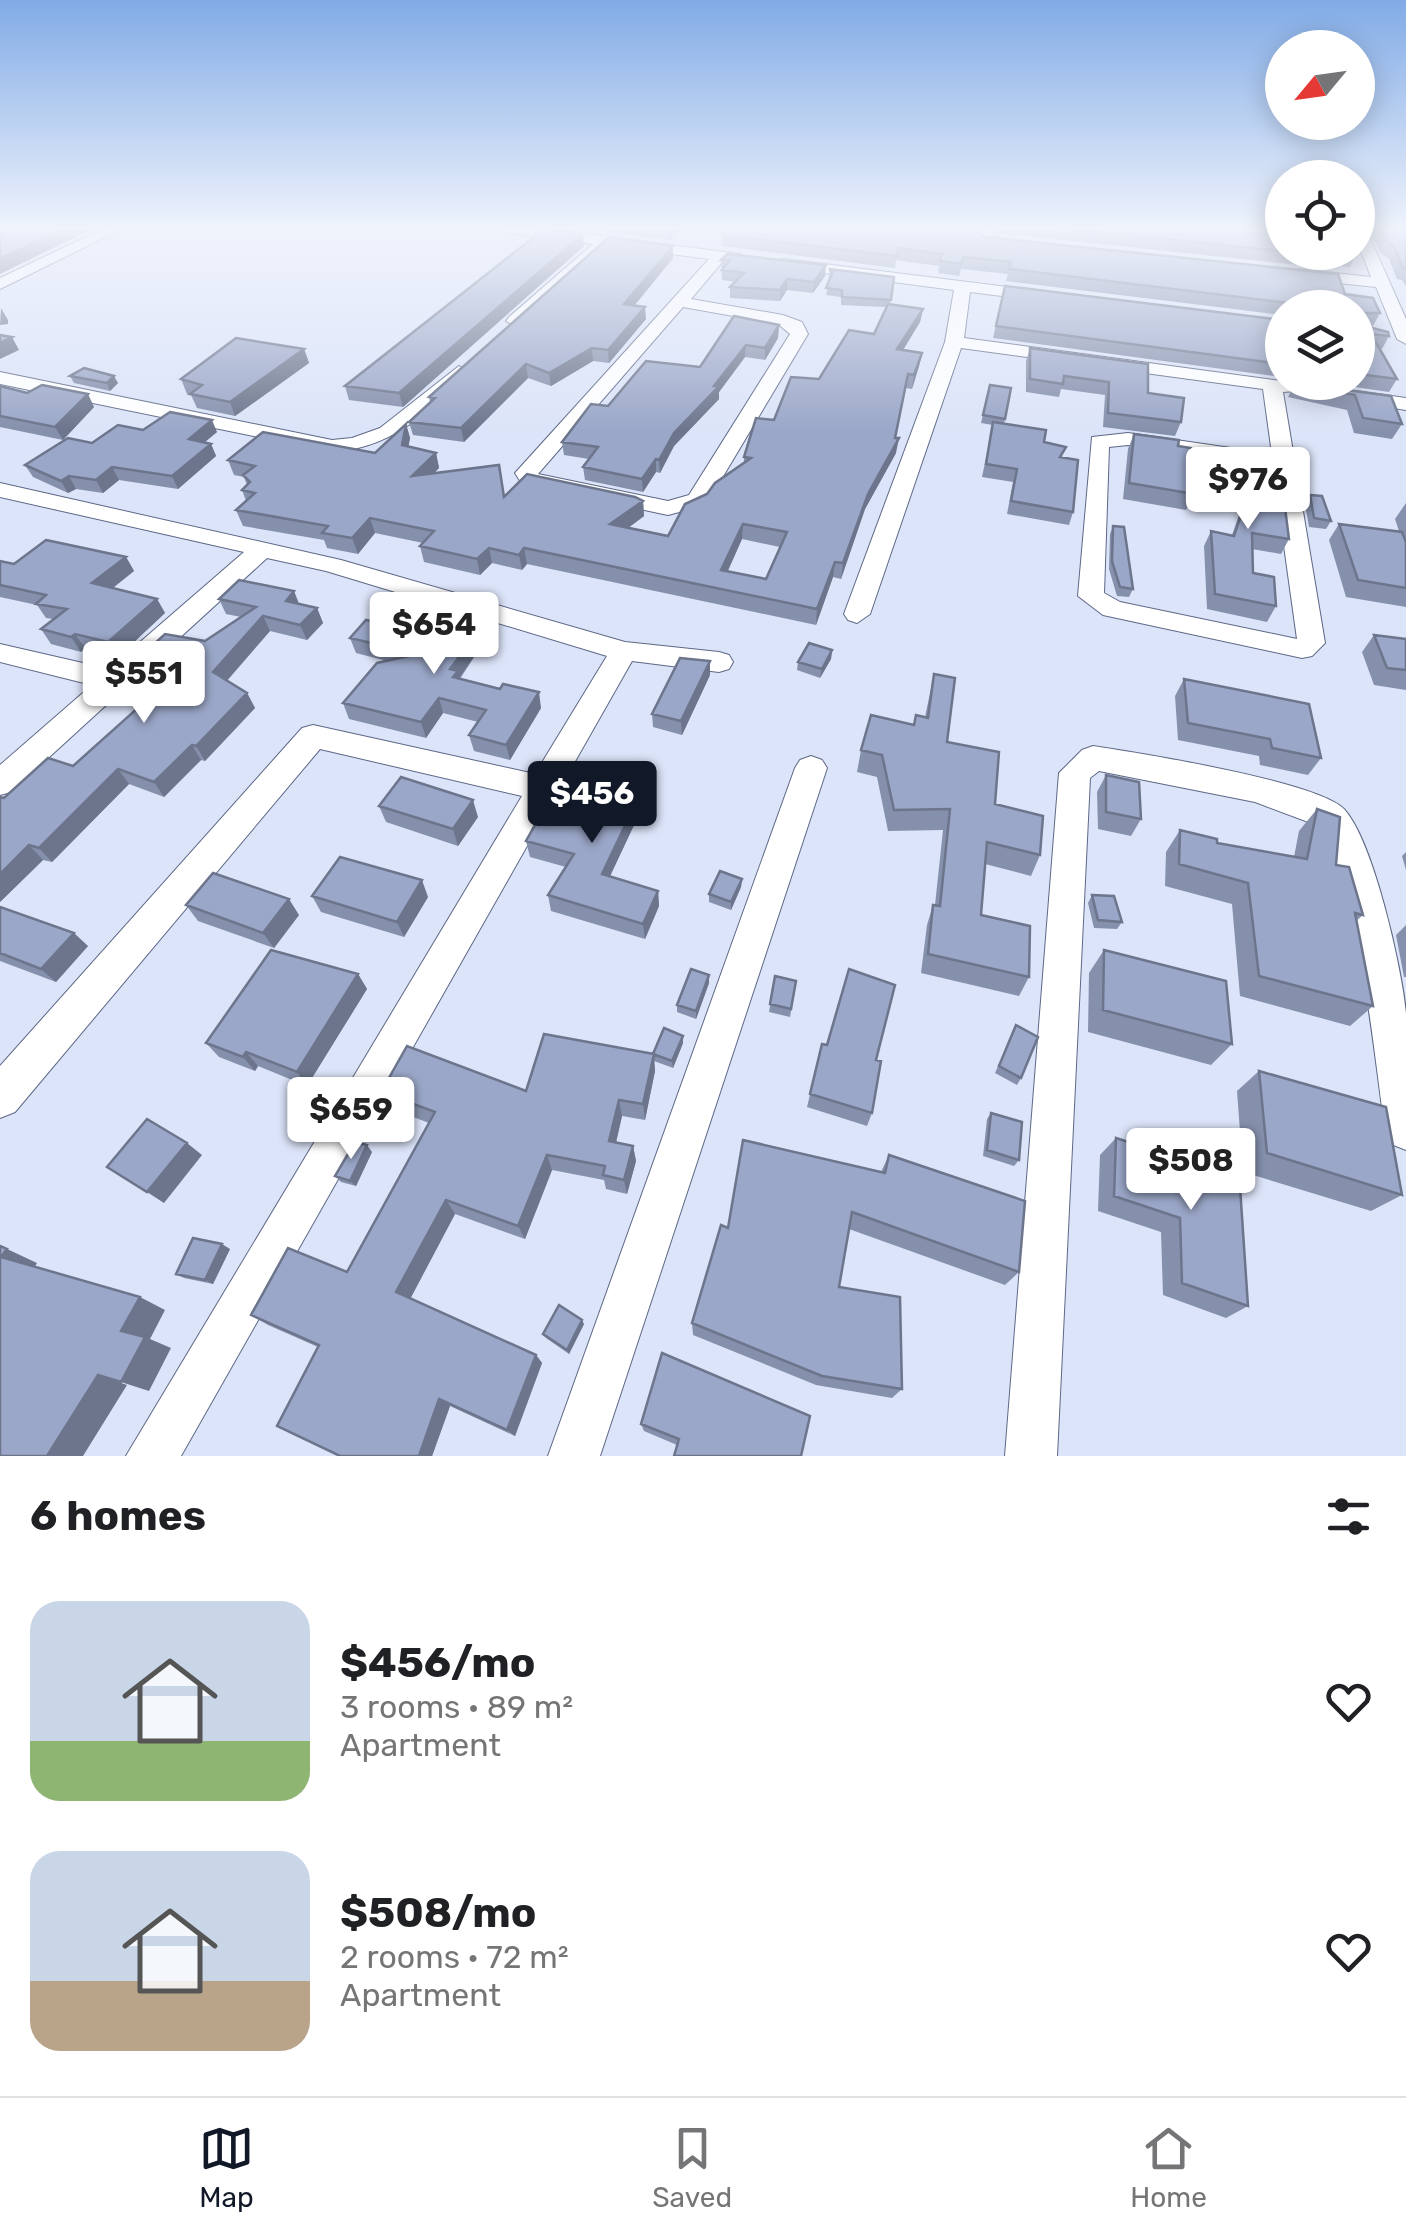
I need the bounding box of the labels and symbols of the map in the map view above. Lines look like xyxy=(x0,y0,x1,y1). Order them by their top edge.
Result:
north arrow xyxy=(1265,30,1375,140)
pin: $976 xyxy=(1189,447,1307,532)
pin: $654 xyxy=(375,592,493,677)
pin: $551 xyxy=(85,641,203,726)
pin: $456 xyxy=(533,761,651,846)
pin: $659 xyxy=(292,1077,410,1162)
pin: $508 xyxy=(1132,1128,1250,1213)

